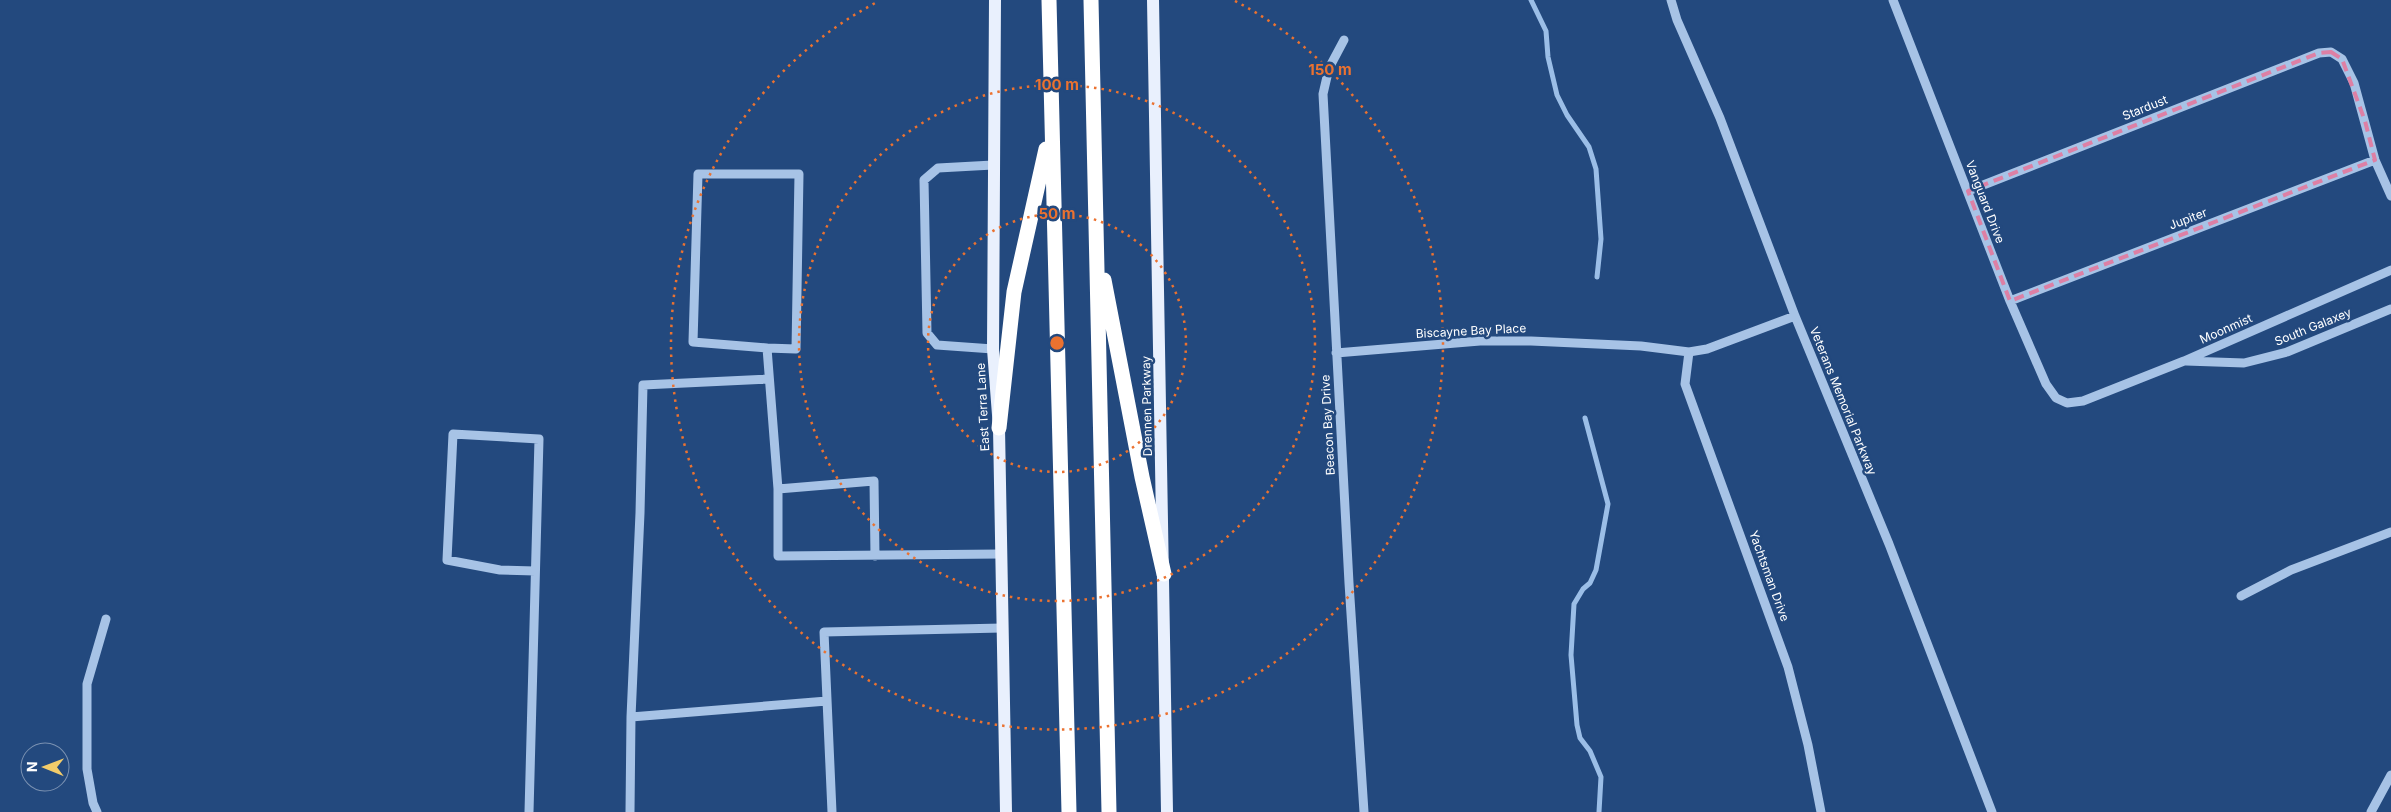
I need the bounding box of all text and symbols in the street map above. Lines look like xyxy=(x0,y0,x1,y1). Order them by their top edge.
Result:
text: 150 m xyxy=(1308,60,1352,79)
text: 100 m xyxy=(1035,75,1079,94)
street label: Stardust xyxy=(2120,92,2170,123)
street label: Vanguard Drive xyxy=(1963,158,2008,245)
text: 50 m xyxy=(1039,204,1075,223)
street label: Jupiter xyxy=(2167,204,2209,233)
street label: South Galaxey xyxy=(2272,304,2354,349)
street label: Moonmist xyxy=(2197,310,2254,347)
street label: Biscayne Bay Place xyxy=(1415,320,1527,341)
street label: Veterans Memorial Parkway xyxy=(1807,325,1880,477)
centre of rings xyxy=(1048,334,1066,352)
street label: Drennen Parkway xyxy=(1138,355,1155,456)
street label: East Terra Lane xyxy=(973,363,992,452)
street label: Beacon Bay Drive xyxy=(1317,374,1338,476)
street label: Yachtsman Drive xyxy=(1746,528,1793,623)
north arrow xyxy=(20,742,70,792)
text: N xyxy=(23,761,40,772)

